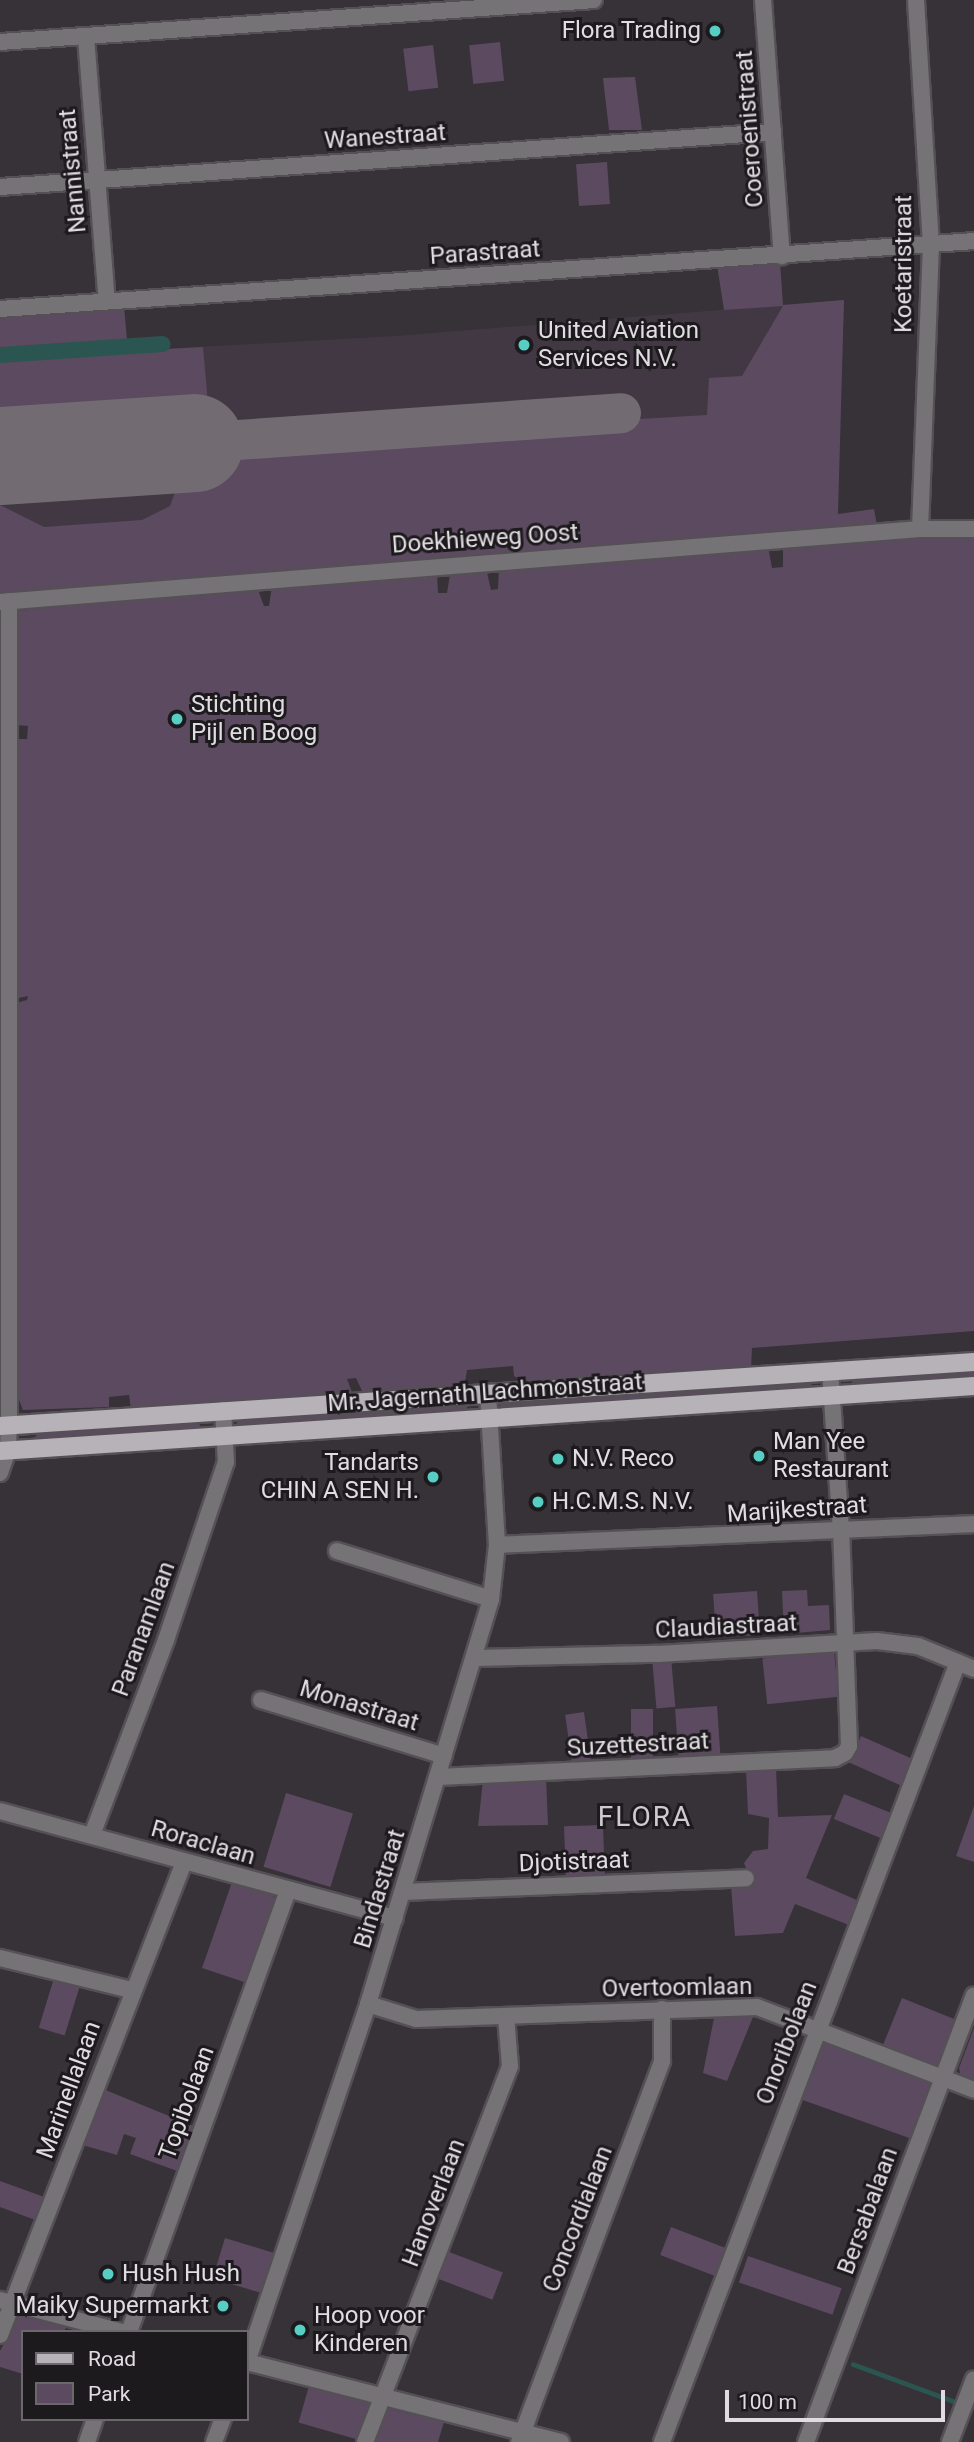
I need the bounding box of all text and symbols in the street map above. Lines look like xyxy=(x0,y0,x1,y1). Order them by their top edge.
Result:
place label: Flora Trading xyxy=(561,17,701,45)
marker: Flora Trading xyxy=(707,23,723,39)
street label: Coeroenistraat xyxy=(730,50,770,208)
street label: Nannistraat xyxy=(53,108,93,234)
street label: Wanestraat xyxy=(323,118,447,156)
street label: Koetaristraat xyxy=(890,195,918,333)
street label: Parastraat xyxy=(429,235,541,271)
place label: United Aviation Services N.V. xyxy=(538,317,699,373)
marker: United Aviation Services N.V. xyxy=(516,337,532,353)
street label: Doekhieweg Oost xyxy=(391,518,579,560)
place label: Stichting Pijl en Boog xyxy=(191,691,317,747)
marker: Stichting Pijl en Boog xyxy=(169,711,185,727)
street label: Mr. Jagernath Lachmonstraat xyxy=(327,1368,643,1418)
place label: Man Yee Restaurant xyxy=(773,1428,889,1484)
place label: N.V. Reco xyxy=(572,1445,674,1473)
marker: Man Yee Restaurant xyxy=(751,1448,767,1464)
place label: Tandarts CHIN A SEN H. xyxy=(261,1449,419,1505)
marker: N.V. Reco xyxy=(550,1451,566,1467)
marker: Tandarts CHIN A SEN H. xyxy=(425,1469,441,1485)
place label: H.C.M.S. N.V. xyxy=(552,1488,694,1516)
street label: Marijkestraat xyxy=(726,1491,868,1529)
marker: H.C.M.S. N.V. xyxy=(530,1494,546,1510)
street label: Paranamlaan xyxy=(106,1558,182,1700)
street label: Claudiastraat xyxy=(654,1609,798,1645)
street label: Monastraat xyxy=(296,1674,422,1738)
street label: Suzettestraat xyxy=(566,1727,710,1763)
district label: FLORA xyxy=(598,1800,692,1834)
street label: Roraclaan xyxy=(148,1814,258,1872)
street label: Bindastraat xyxy=(348,1826,412,1952)
street label: Djotistraat xyxy=(518,1846,630,1878)
street label: Overtoomlaan xyxy=(601,1972,753,2004)
street label: Onoribolaan xyxy=(750,1977,824,2109)
street label: Marinellalaan xyxy=(31,2017,107,2163)
street label: Topibolaan xyxy=(153,2042,221,2164)
street label: Hanoverlaan xyxy=(396,2135,472,2271)
street label: Concordialaan xyxy=(537,2142,619,2296)
street label: Bersabalaan xyxy=(832,2144,904,2278)
place label: Hush Hush xyxy=(122,2260,240,2288)
marker: Hush Hush xyxy=(100,2266,116,2282)
place label: Maiky Supermarkt xyxy=(16,2292,209,2320)
marker: Maiky Supermarkt xyxy=(215,2298,231,2314)
place label: Hoop voor Kinderen xyxy=(314,2302,425,2358)
marker: Hoop voor Kinderen xyxy=(292,2322,308,2338)
legend xyxy=(21,2330,248,2421)
text: Road xyxy=(88,2347,136,2371)
scale bar xyxy=(729,2376,950,2420)
text: Park xyxy=(88,2382,130,2406)
text: 100 m xyxy=(738,2390,797,2414)

